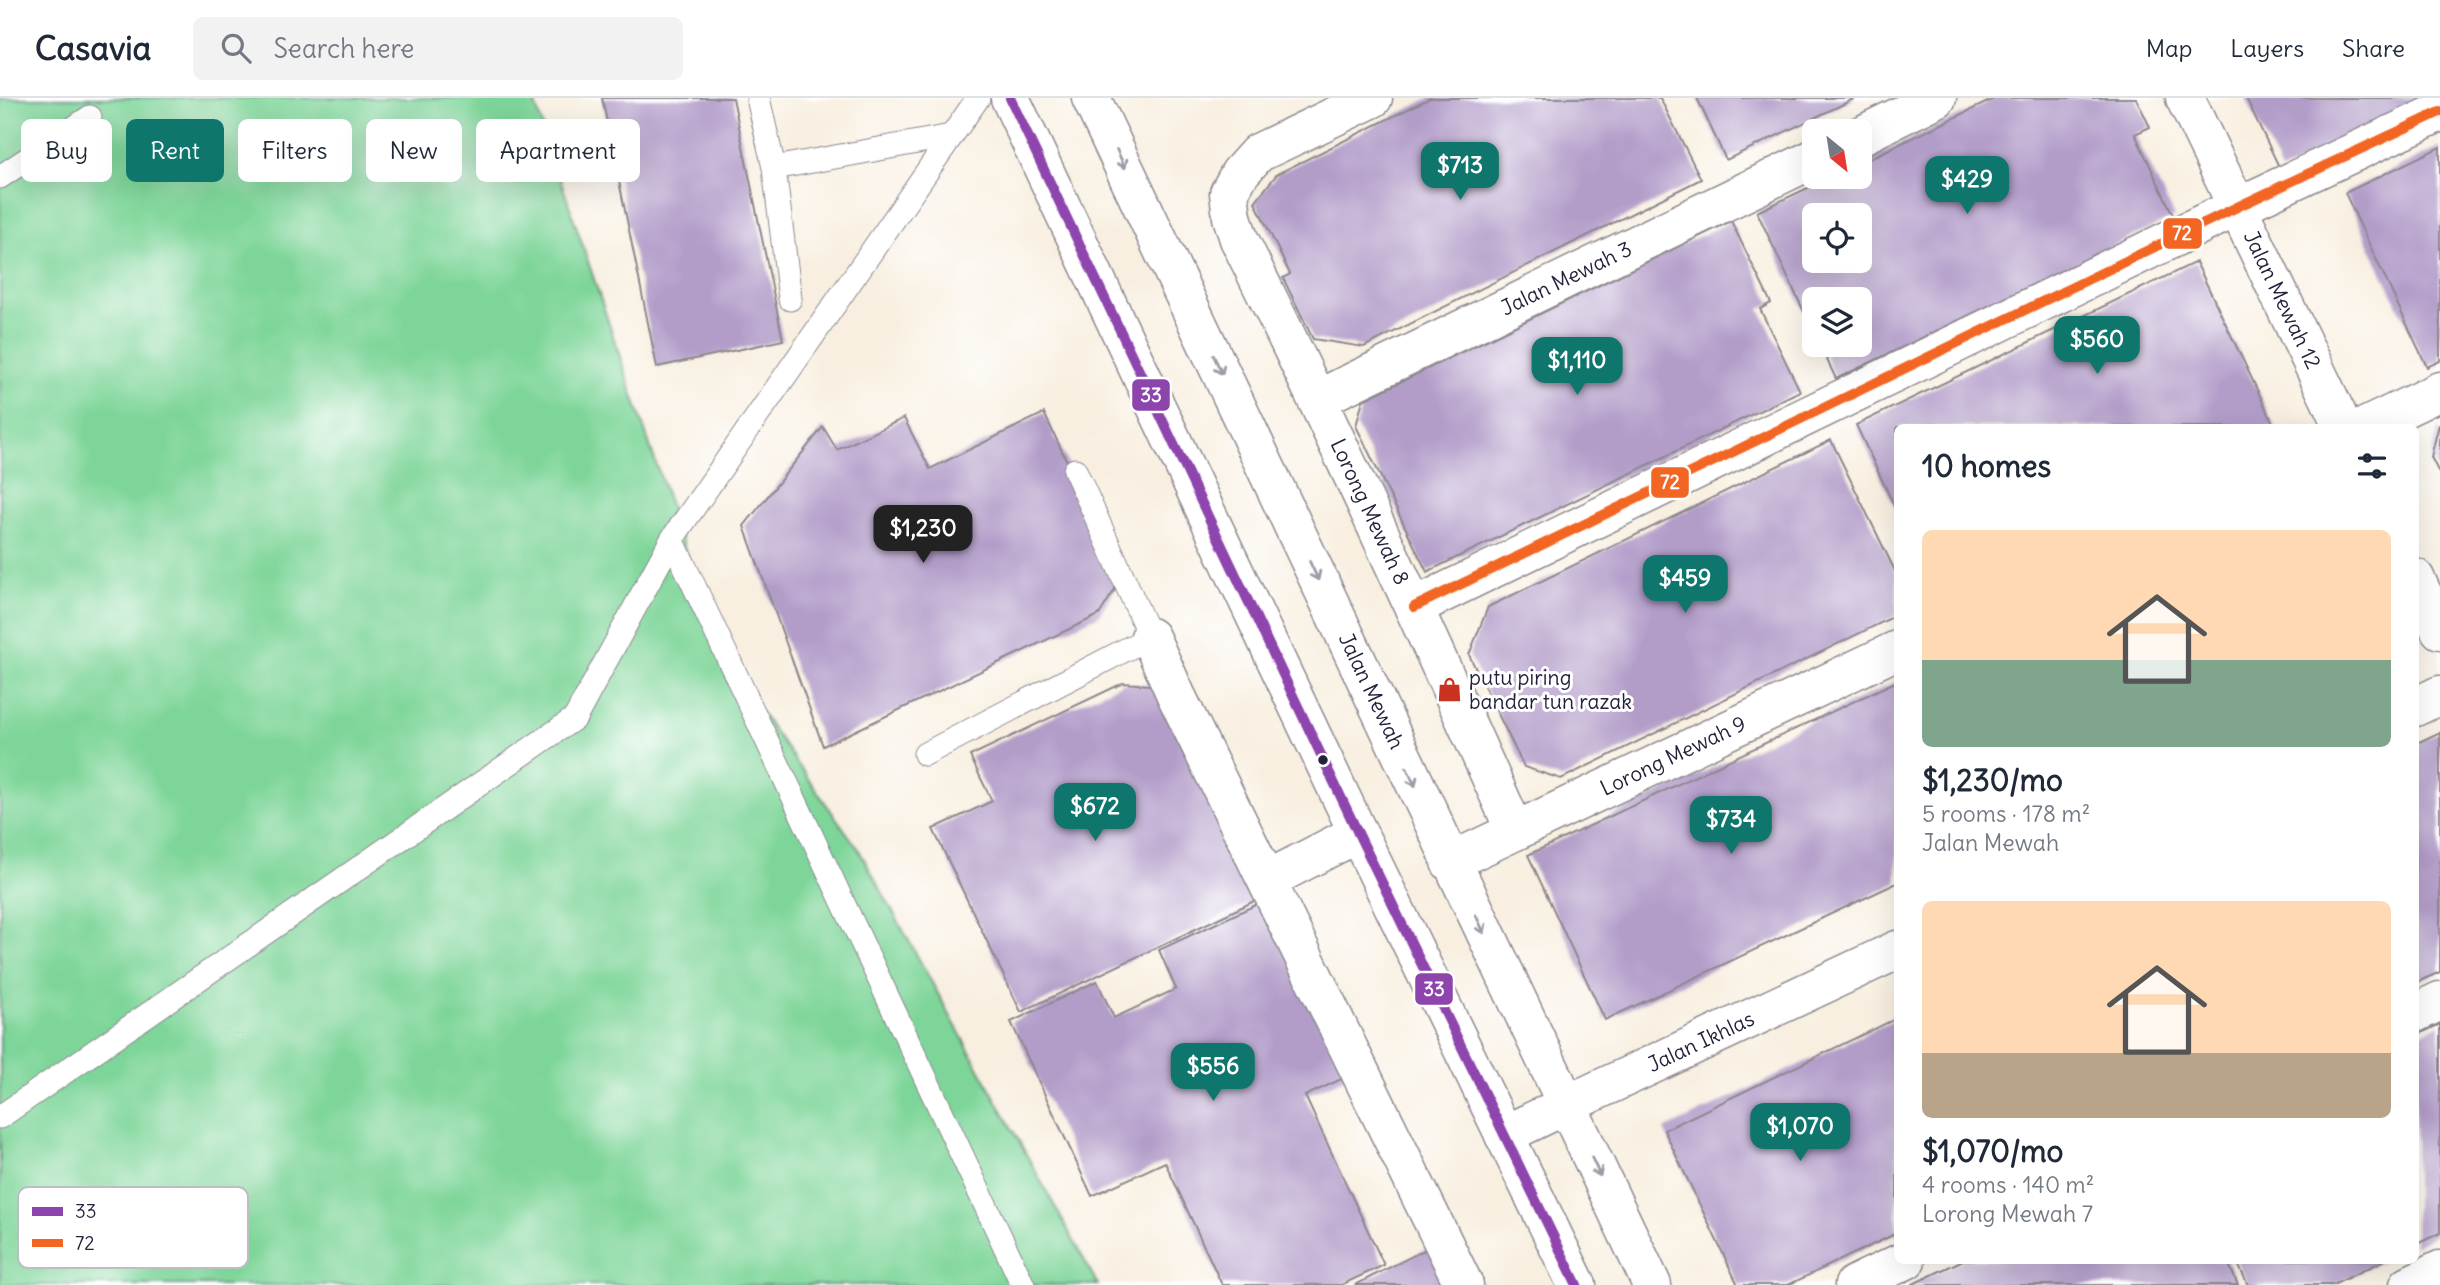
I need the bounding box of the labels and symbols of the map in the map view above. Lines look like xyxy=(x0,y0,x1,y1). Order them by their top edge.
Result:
north arrow xyxy=(1802,119,1872,189)
pin: $713 xyxy=(1419,142,1501,202)
one-way arrow xyxy=(1115,148,1128,169)
pin: $429 xyxy=(1926,156,2008,216)
line badge: 72 xyxy=(2162,217,2203,250)
text: 72 xyxy=(2172,221,2192,245)
street label: Jalan Mewah 12 xyxy=(2238,226,2327,373)
street label: Jalan Mewah 3 xyxy=(1496,235,1636,321)
pin: $560 xyxy=(2056,316,2138,376)
pin: $1,110 xyxy=(1520,338,1634,397)
one-way arrow xyxy=(1211,354,1225,375)
line badge: 33 xyxy=(1131,378,1171,412)
text: 33 xyxy=(1140,383,1162,407)
street label: Lorong Mewah 8 xyxy=(1324,434,1416,589)
line badge: 72 xyxy=(1650,466,1690,499)
text: 72 xyxy=(1660,470,1680,494)
pin: $1,230 xyxy=(866,505,980,565)
pin: $459 xyxy=(1644,556,1726,615)
one-way arrow xyxy=(1308,560,1321,581)
street label: Jalan Mewah xyxy=(1333,628,1411,753)
place label: putu piring bandar tun razak xyxy=(1469,664,1632,715)
shop icon: putu piring bandar tun razak xyxy=(1435,676,1463,704)
street label: Lorong Mewah 9 xyxy=(1596,710,1750,802)
unlabelled marker xyxy=(1316,753,1330,767)
one-way arrow xyxy=(1404,766,1418,787)
pin: $672 xyxy=(1054,784,1136,843)
pin: $734 xyxy=(1690,796,1772,856)
one-way arrow xyxy=(1473,913,1487,934)
line badge: 33 xyxy=(1414,972,1454,1006)
text: 33 xyxy=(1423,977,1445,1001)
street label: Jalan Ikhlas xyxy=(1643,1005,1758,1078)
pin: $556 xyxy=(1172,1044,1254,1103)
pin: $1,070 xyxy=(1743,1104,1857,1163)
one-way arrow xyxy=(1589,1156,1603,1177)
legend xyxy=(18,1187,248,1268)
text: 33 xyxy=(75,1199,97,1223)
text: 72 xyxy=(75,1231,95,1255)

